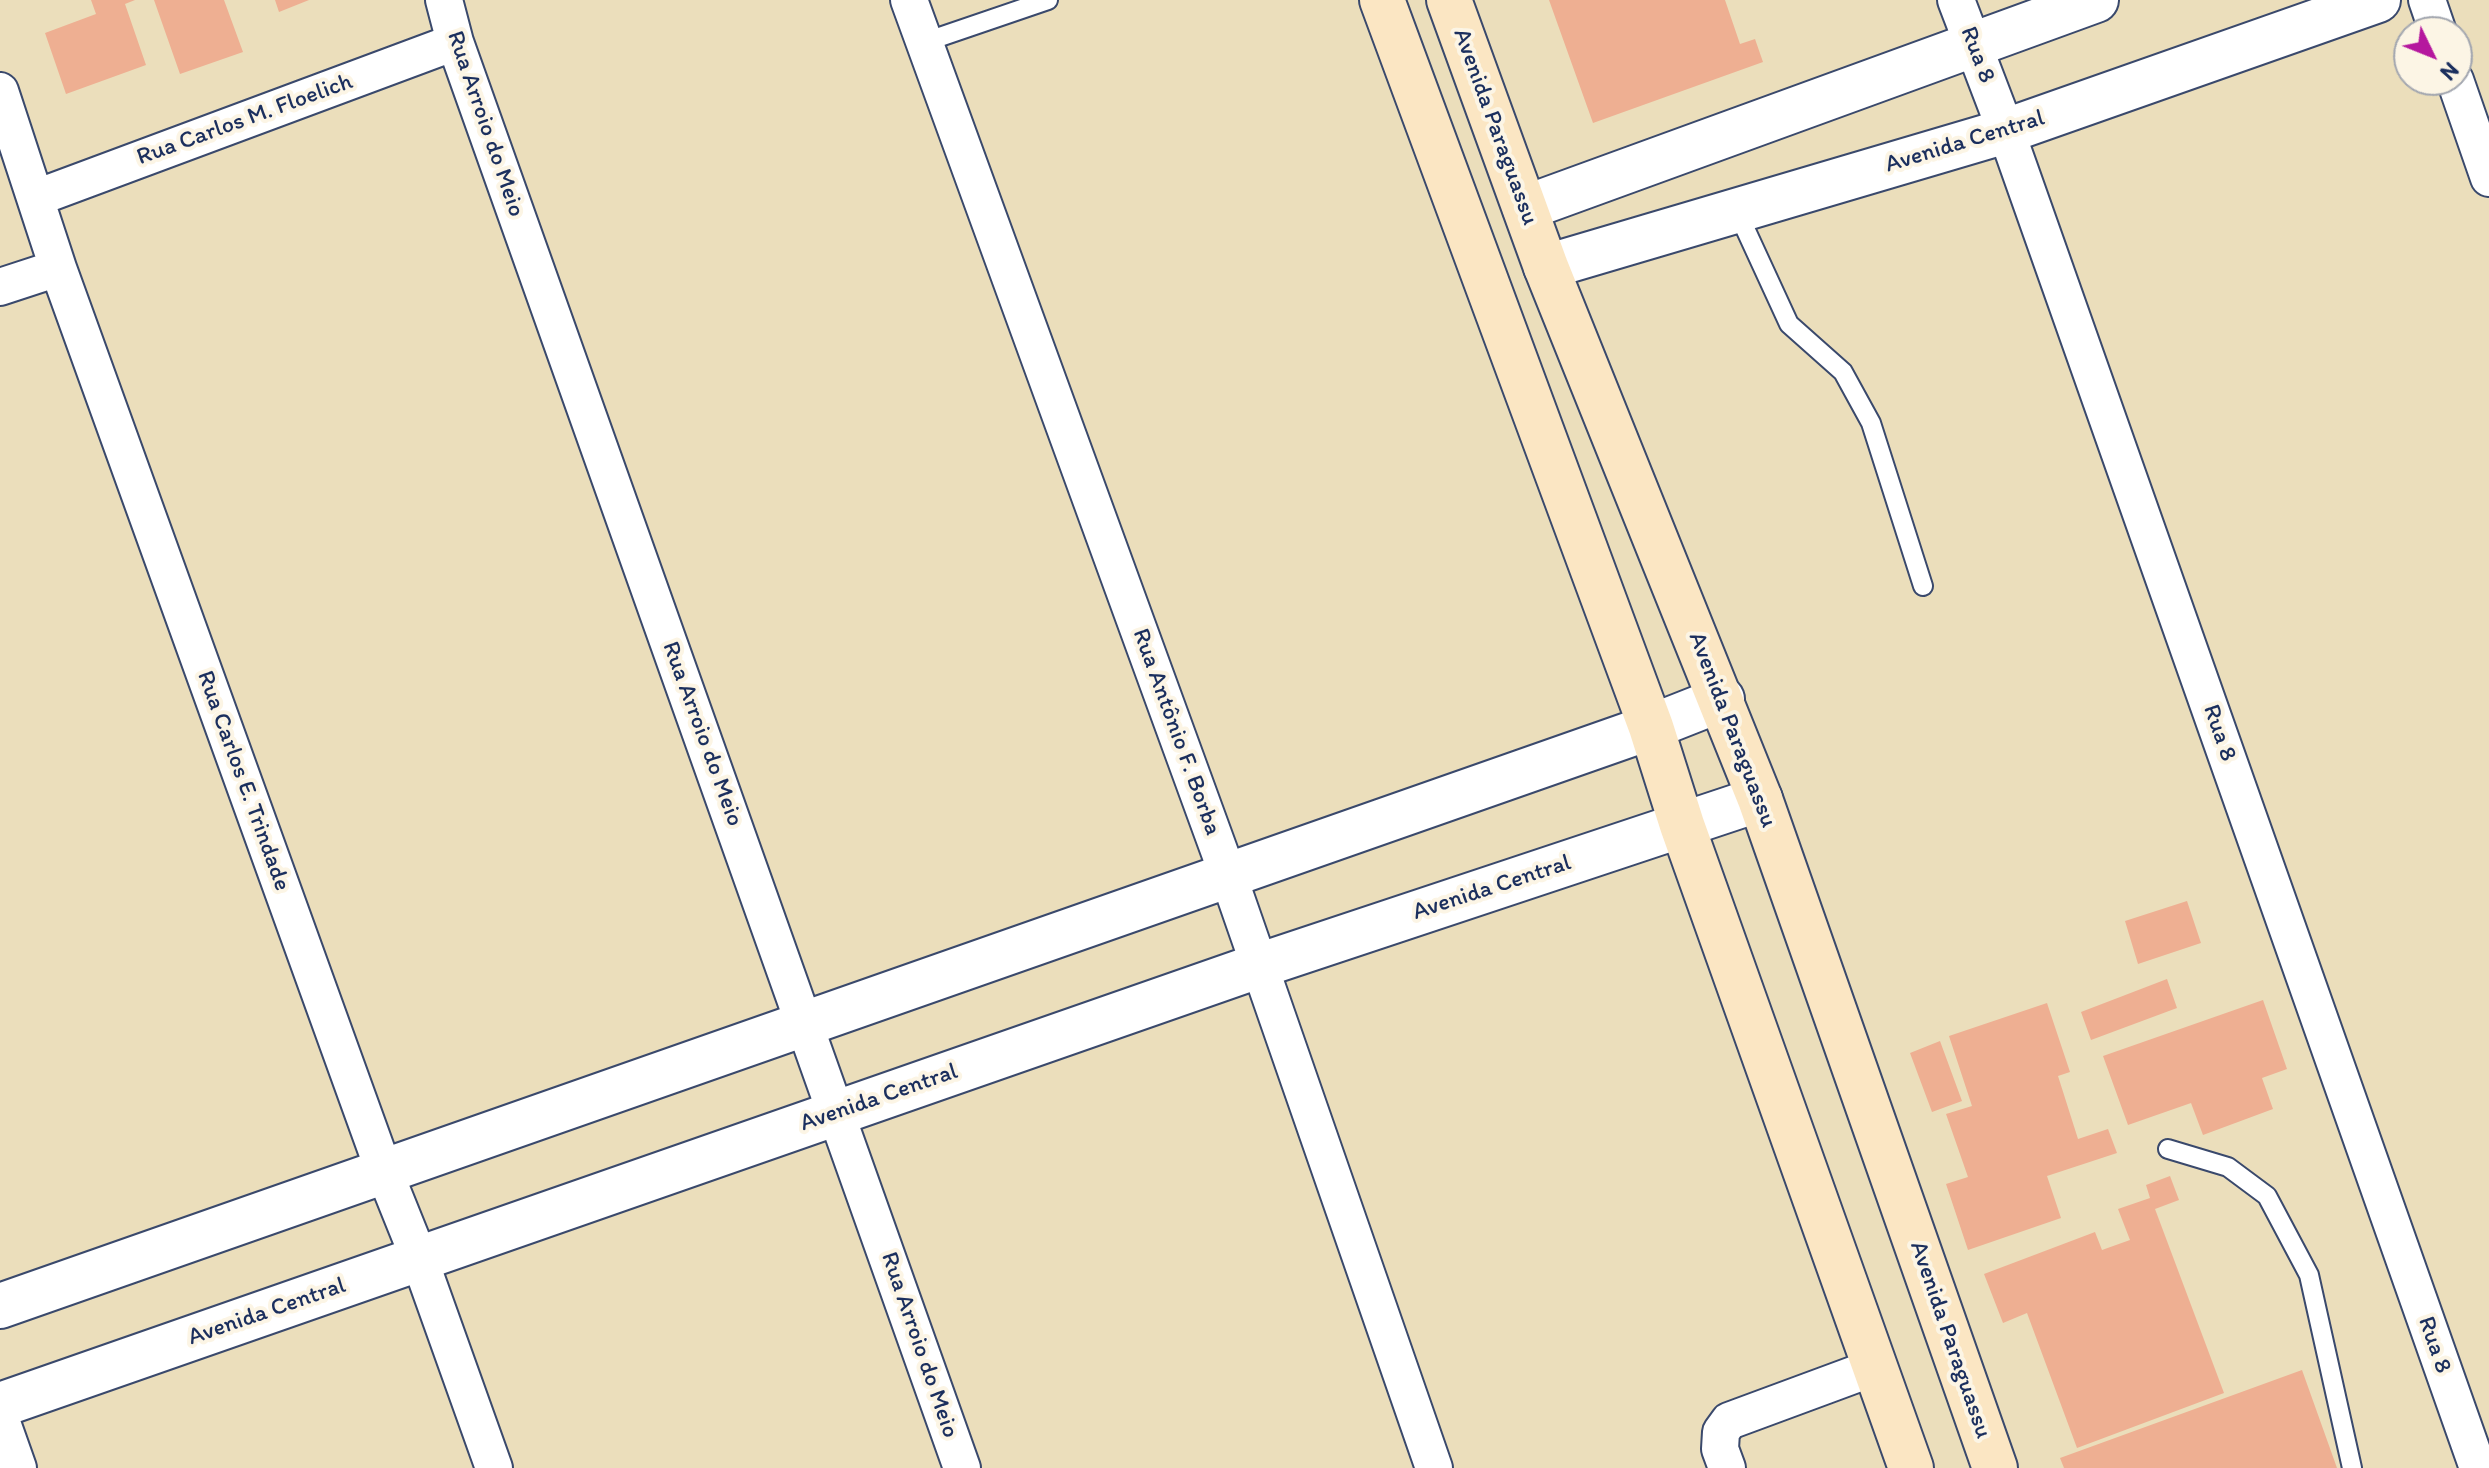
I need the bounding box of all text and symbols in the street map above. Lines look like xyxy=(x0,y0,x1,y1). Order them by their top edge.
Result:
north arrow xyxy=(2393,16,2473,96)
street label: Rua 8 xyxy=(1953,23,2001,87)
street label: Avenida Paraguassu xyxy=(1446,25,1544,229)
street label: Rua Arroio do Meio xyxy=(440,27,530,221)
text: N xyxy=(2435,57,2464,86)
street label: Rua Carlos M. Floelich xyxy=(133,68,357,172)
street label: Avenida Central xyxy=(1882,104,2048,180)
street label: Rua Antônio F. Borba xyxy=(1125,625,1227,839)
street label: Avenida Paraguassu xyxy=(1681,628,1783,832)
street label: Rua Arroio do Meio xyxy=(655,638,749,830)
street label: Rua Carlos E. Trindade xyxy=(190,667,296,895)
street label: Rua 8 xyxy=(2196,701,2242,765)
street label: Avenida Central xyxy=(1409,849,1575,927)
street label: Avenida Central xyxy=(796,1058,962,1138)
street label: Avenida Paraguassu xyxy=(1903,1238,1997,1442)
street label: Rua Arroio do Meio xyxy=(874,1248,964,1442)
street label: Avenida Central xyxy=(184,1272,350,1352)
street label: Rua 8 xyxy=(2411,1313,2457,1377)

